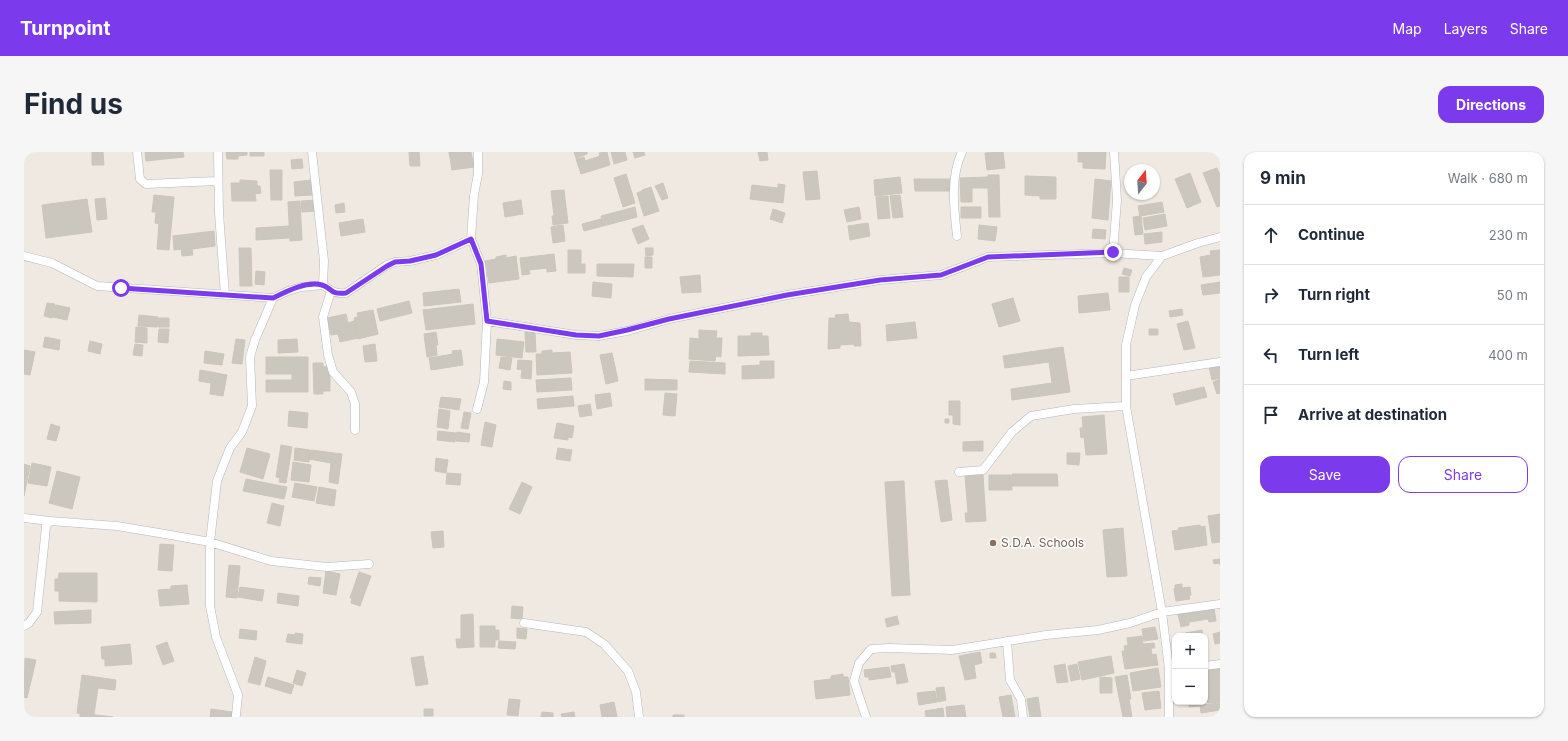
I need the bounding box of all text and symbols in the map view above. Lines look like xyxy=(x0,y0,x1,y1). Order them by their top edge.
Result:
text: Turnpoint xyxy=(20,17,110,40)
text: Map xyxy=(1393,20,1422,37)
text: Layers xyxy=(1444,20,1488,37)
text: Share xyxy=(1510,20,1548,37)
button: Directions xyxy=(1438,86,1544,123)
text: Find us xyxy=(24,87,123,121)
north arrow xyxy=(1124,164,1160,200)
text: 9 min xyxy=(1260,168,1306,188)
text: Walk · 680 m xyxy=(1448,170,1528,186)
icon: ahead xyxy=(1260,224,1282,246)
text: Continue xyxy=(1298,225,1365,244)
text: 230 m xyxy=(1489,227,1528,243)
route end xyxy=(1104,243,1122,261)
route start xyxy=(112,279,130,297)
icon: right xyxy=(1260,284,1282,306)
text: Turn right xyxy=(1298,285,1370,304)
text: 50 m xyxy=(1497,287,1528,303)
icon: left xyxy=(1260,344,1282,366)
text: Turn left xyxy=(1298,345,1359,364)
text: 400 m xyxy=(1488,347,1528,363)
icon: arrive xyxy=(1260,404,1282,426)
text: Arrive at destination xyxy=(1298,405,1447,424)
button: Save xyxy=(1260,456,1390,493)
button: Share xyxy=(1398,456,1528,493)
place label: S.D.A. Schools xyxy=(1001,535,1084,550)
marker: S.D.A. Schools xyxy=(988,538,998,548)
map controls xyxy=(1172,633,1208,705)
button: + xyxy=(1172,633,1208,669)
button: − xyxy=(1172,669,1208,705)

